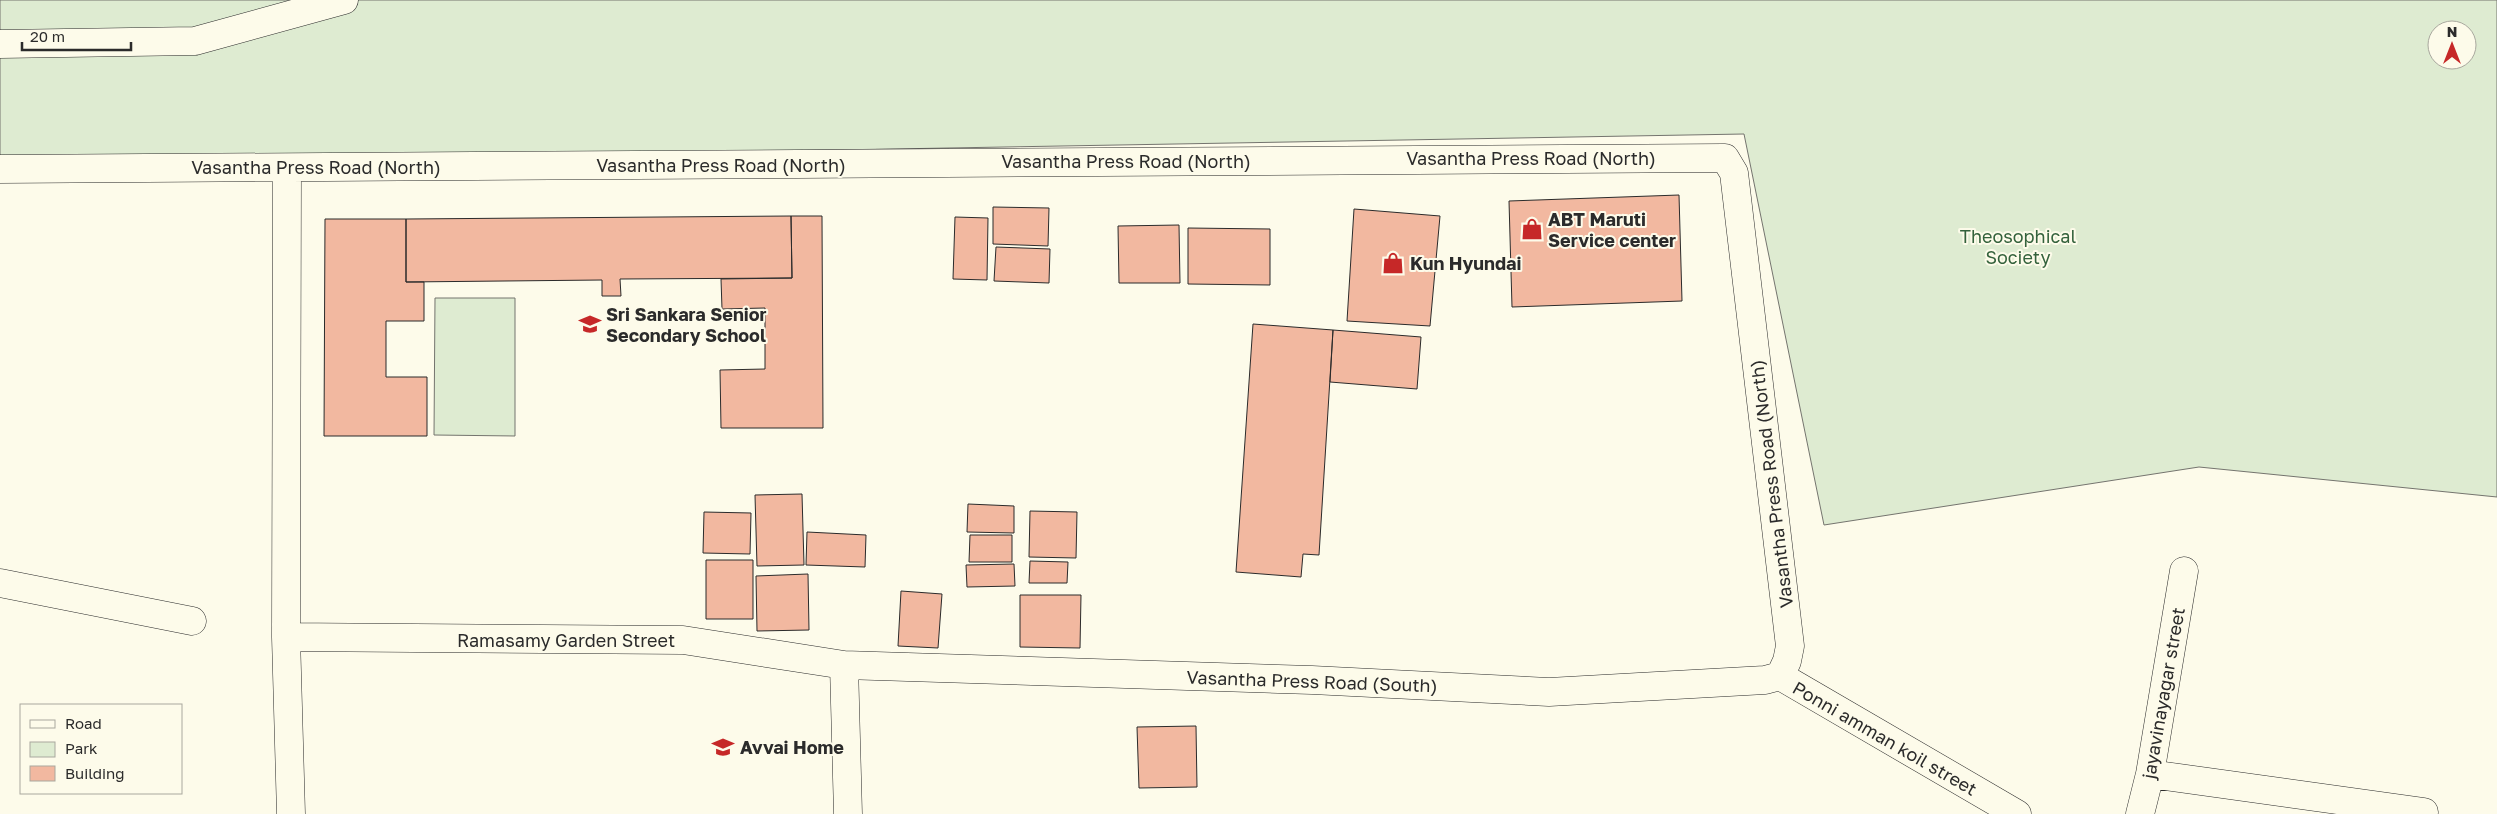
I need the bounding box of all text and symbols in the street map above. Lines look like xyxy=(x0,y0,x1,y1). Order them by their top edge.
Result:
scale bar xyxy=(22,20,131,52)
north arrow xyxy=(2427,20,2477,70)
text: N xyxy=(2447,23,2457,40)
text: 20 m xyxy=(30,27,65,45)
street label: Vasantha Press Road (North) xyxy=(1406,147,1656,169)
street label: Vasantha Press Road (North) xyxy=(1001,150,1251,172)
street label: Vasantha Press Road (North) xyxy=(596,154,846,176)
street label: Vasantha Press Road (North) xyxy=(191,156,441,178)
place label: ABT Maruti Service center xyxy=(1548,208,1676,251)
shop icon: ABT Maruti Service center xyxy=(1519,216,1545,242)
park label: Theosophical Society xyxy=(1960,225,2076,268)
shop icon: Kun Hyundai xyxy=(1380,250,1406,276)
place label: Kun Hyundai xyxy=(1410,252,1521,274)
place label: Sri Sankara Senior Secondary School xyxy=(606,303,767,346)
school or university icon: Sri Sankara Senior Secondary School xyxy=(577,311,603,337)
street label: Vasantha Press Road (North) xyxy=(1745,359,1797,609)
street label: jayavinayagar street xyxy=(2137,605,2189,782)
street label: Ramasamy Garden Street xyxy=(457,629,675,651)
street label: Vasantha Press Road (South) xyxy=(1186,666,1438,696)
street label: Ponni amman koil street xyxy=(1789,676,1981,800)
legend xyxy=(20,704,182,794)
text: Road xyxy=(65,714,102,732)
school or university icon: Avvai Home xyxy=(710,734,736,760)
place label: Avvai Home xyxy=(740,736,844,758)
text: Park xyxy=(65,739,98,757)
text: Building xyxy=(65,764,125,782)

